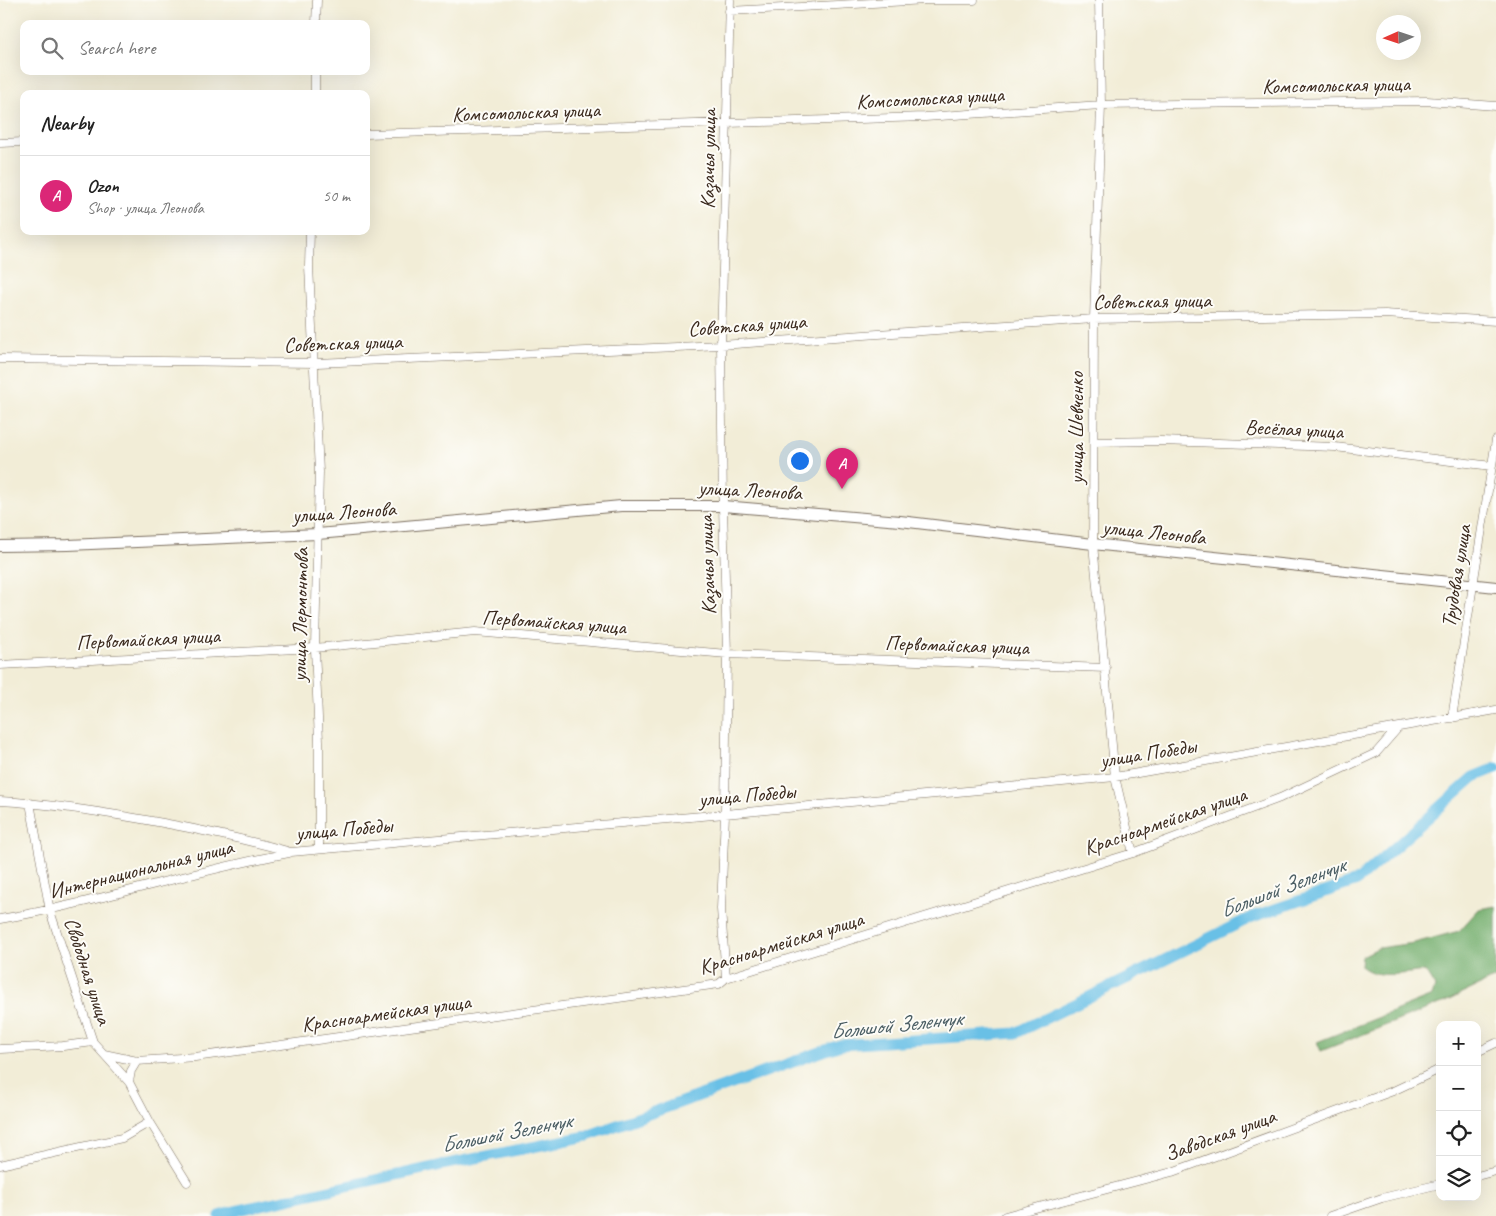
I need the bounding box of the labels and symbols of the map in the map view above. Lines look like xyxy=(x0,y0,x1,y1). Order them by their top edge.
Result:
north arrow xyxy=(1376,15,1421,60)
street label: Комсомольская улица xyxy=(1262,71,1412,99)
street label: Комсомольская улица xyxy=(855,81,1006,115)
street label: Комсомольская улица xyxy=(452,96,602,128)
street label: Казачья улица xyxy=(694,107,723,209)
street label: Советская улица xyxy=(1093,287,1213,315)
street label: Советская улица xyxy=(687,308,809,342)
street label: Советская улица xyxy=(283,328,404,358)
street label: улица Шевченко xyxy=(1063,370,1089,486)
street label: Весёлая улица xyxy=(1244,413,1345,445)
your location xyxy=(787,448,813,474)
pin: A xyxy=(826,448,858,489)
street label: улица Леонова xyxy=(696,474,804,506)
street label: улица Леонова xyxy=(289,495,398,529)
street label: Казачья улица xyxy=(692,512,723,615)
street label: улица Леонова xyxy=(1099,513,1209,551)
street label: Трудовая улица xyxy=(1435,521,1477,629)
street label: улица Лермонтова xyxy=(286,546,314,684)
street label: Первомайская улица xyxy=(481,604,628,640)
street label: Первомайская улица xyxy=(75,622,222,656)
street label: Первомайская улица xyxy=(885,629,1031,661)
street label: улица Победы xyxy=(1096,732,1200,774)
street label: улица Победы xyxy=(696,778,798,812)
street label: Красноармейская улица xyxy=(1080,780,1251,861)
street label: улица Победы xyxy=(293,812,395,846)
street label: Интернациональная улица xyxy=(46,833,238,904)
water label: Большой Зеленчук xyxy=(1216,850,1353,925)
street label: Красноармейская улица xyxy=(696,905,868,980)
street label: Свободная улица xyxy=(58,914,118,1030)
street label: Красноармейская улица xyxy=(300,988,474,1038)
water label: Большой Зеленчук xyxy=(829,1004,967,1046)
street label: Заводская улица xyxy=(1161,1102,1281,1167)
water label: Большой Зеленчук xyxy=(439,1106,577,1159)

